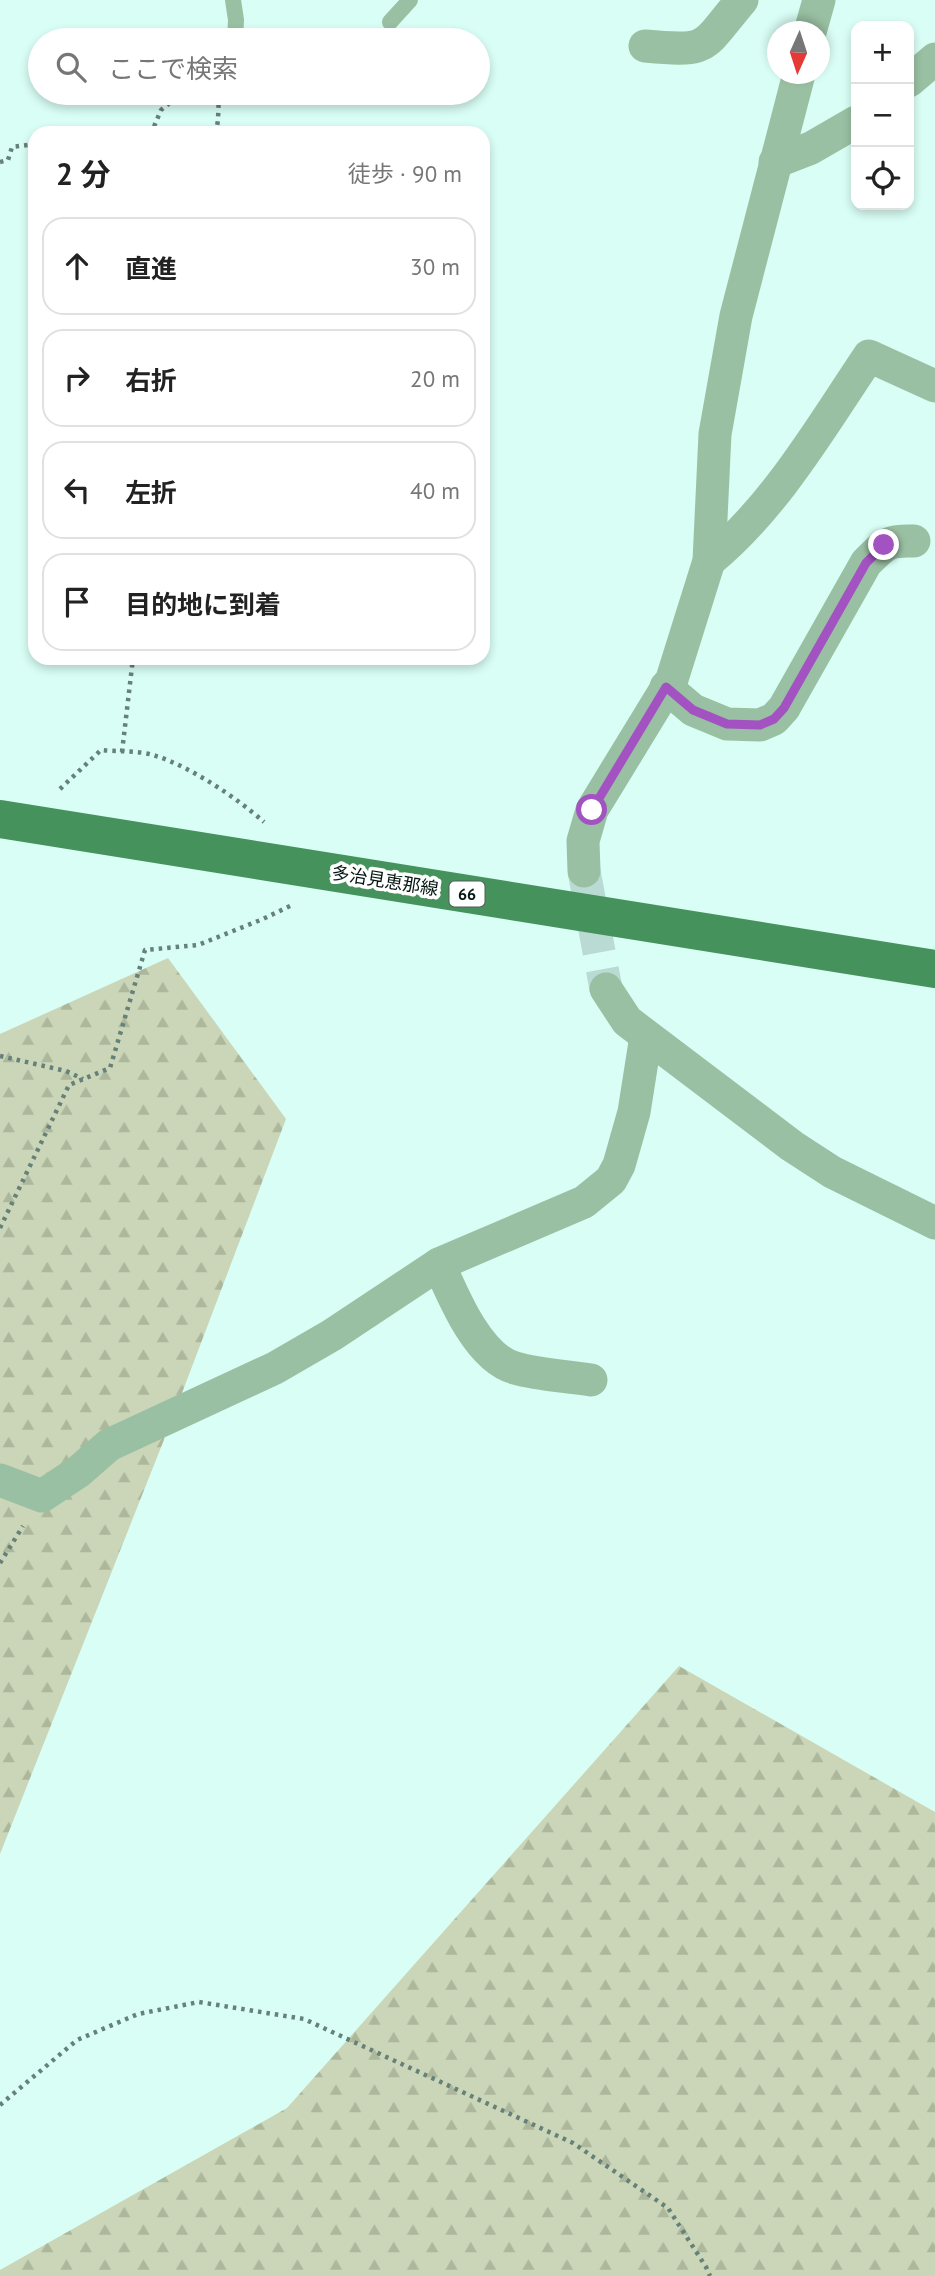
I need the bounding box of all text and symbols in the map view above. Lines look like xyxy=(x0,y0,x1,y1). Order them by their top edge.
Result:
north arrow xyxy=(767,21,830,84)
map controls xyxy=(851,21,914,210)
button: + xyxy=(851,21,914,84)
search box xyxy=(28,28,490,105)
icon: search xyxy=(52,48,90,86)
text: ここで検索 xyxy=(108,52,238,85)
button: − xyxy=(851,84,914,147)
button: locate xyxy=(851,147,914,210)
text: 2 分 xyxy=(56,154,111,193)
text: 徒歩 · 90 m xyxy=(348,159,462,188)
icon: ahead xyxy=(58,247,96,285)
text: 直進 xyxy=(125,252,177,285)
text: 30 m xyxy=(410,252,460,281)
icon: right xyxy=(58,359,96,397)
text: 右折 xyxy=(125,364,177,397)
text: 20 m xyxy=(410,364,460,393)
icon: left xyxy=(58,471,96,509)
text: 左折 xyxy=(125,476,177,509)
text: 40 m xyxy=(410,476,460,505)
route end xyxy=(868,529,899,560)
icon: arrive xyxy=(58,583,96,621)
text: 目的地に到着 xyxy=(125,588,281,621)
route start xyxy=(576,794,607,825)
street label: 多治見恵那線 xyxy=(330,861,440,900)
road number: 66 xyxy=(449,881,484,906)

